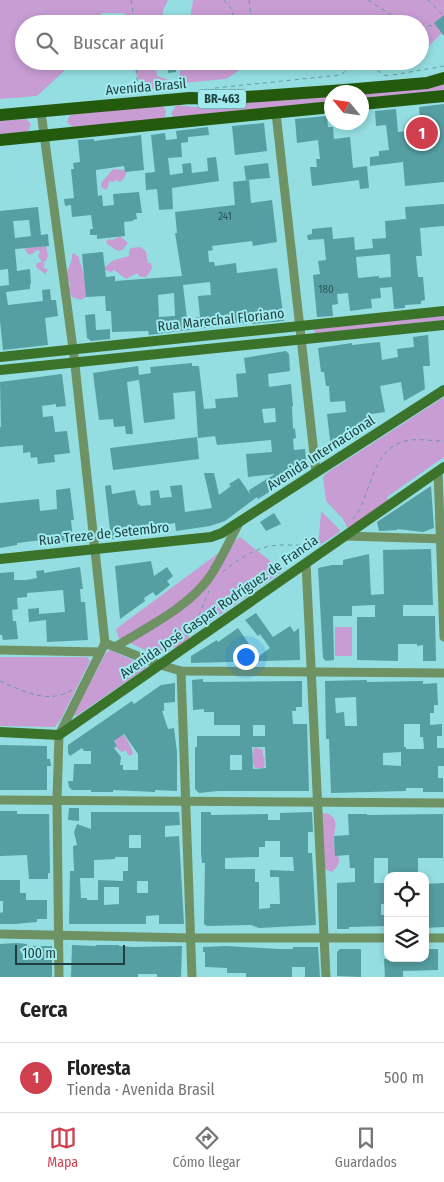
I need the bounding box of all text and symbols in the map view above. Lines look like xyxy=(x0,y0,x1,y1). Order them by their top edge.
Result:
search box xyxy=(15,15,429,70)
icon: search xyxy=(33,29,61,57)
text: Buscar aquí xyxy=(73,31,164,54)
street label: Avenida Brasil xyxy=(105,75,187,99)
north arrow xyxy=(324,85,369,130)
road number: BR-463 xyxy=(198,90,246,108)
pin: 1 xyxy=(406,114,438,152)
house number: 241 xyxy=(218,210,232,223)
house number: 180 xyxy=(318,283,334,296)
street label: Rua Marechal Floriano xyxy=(157,305,285,335)
street label: Avenida Internacional xyxy=(264,412,378,494)
street label: Rua Treze de Setembro xyxy=(38,519,170,549)
street label: Avenida José Gaspar Rodríguez de Francia xyxy=(117,532,321,682)
your location xyxy=(233,644,259,670)
map controls xyxy=(384,872,429,962)
button: locate xyxy=(384,872,429,917)
button: layers xyxy=(384,917,429,962)
scale bar xyxy=(15,942,125,965)
text: 100 m xyxy=(22,945,56,962)
text: Cerca xyxy=(20,997,68,1023)
text: Floresta xyxy=(67,1057,131,1080)
text: 1 xyxy=(33,1068,39,1087)
text: 500 m xyxy=(384,1068,424,1087)
text: Tienda · Avenida Brasil xyxy=(67,1080,215,1099)
tab: Mapa xyxy=(47,1124,78,1171)
tab: Cómo llegar xyxy=(173,1124,240,1171)
tab: Guardados xyxy=(335,1124,397,1171)

